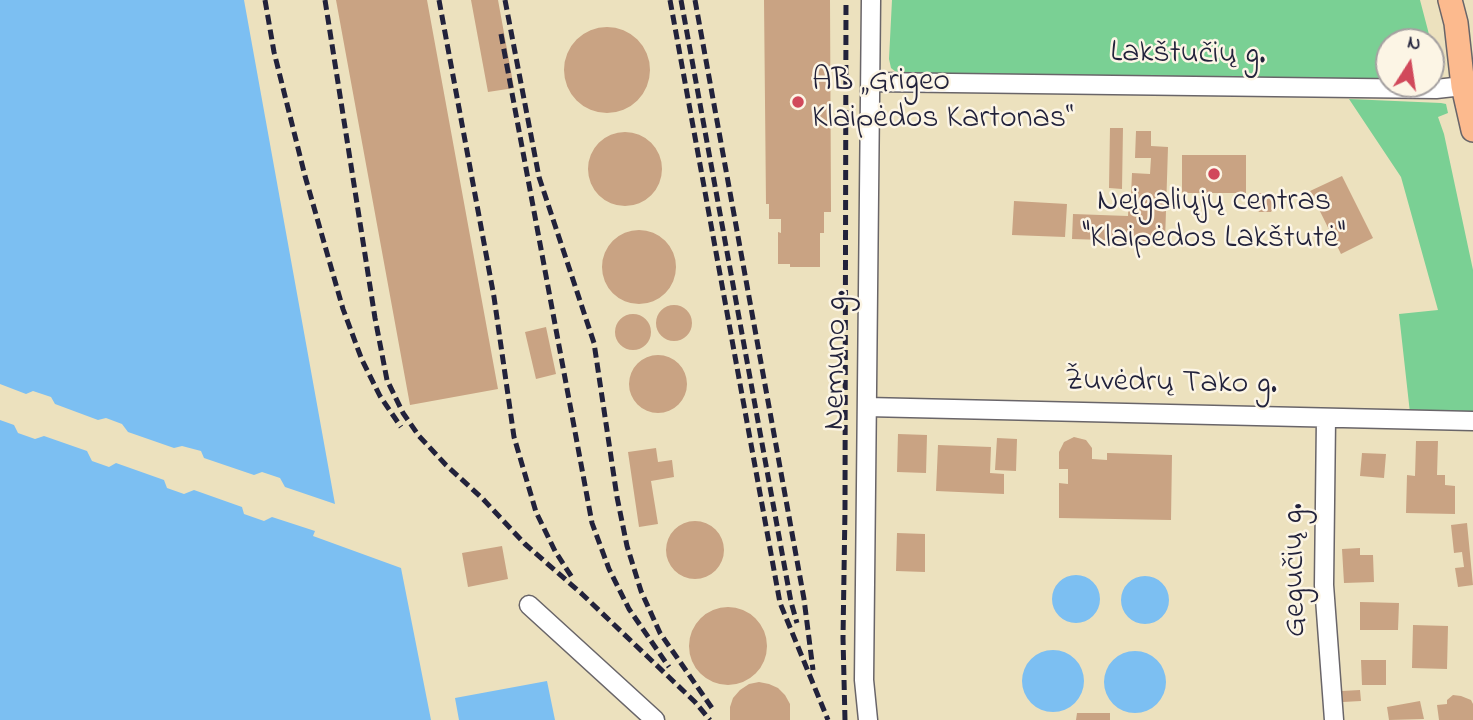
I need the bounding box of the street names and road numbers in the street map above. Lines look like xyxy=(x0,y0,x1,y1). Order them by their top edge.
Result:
street label: Lakštučių g. xyxy=(1110,35,1266,77)
street label: Nemuno g. xyxy=(818,290,858,430)
street label: Žuvėdrų Tako g. xyxy=(1064,364,1278,406)
street label: Gegučių g. xyxy=(1277,503,1317,637)

